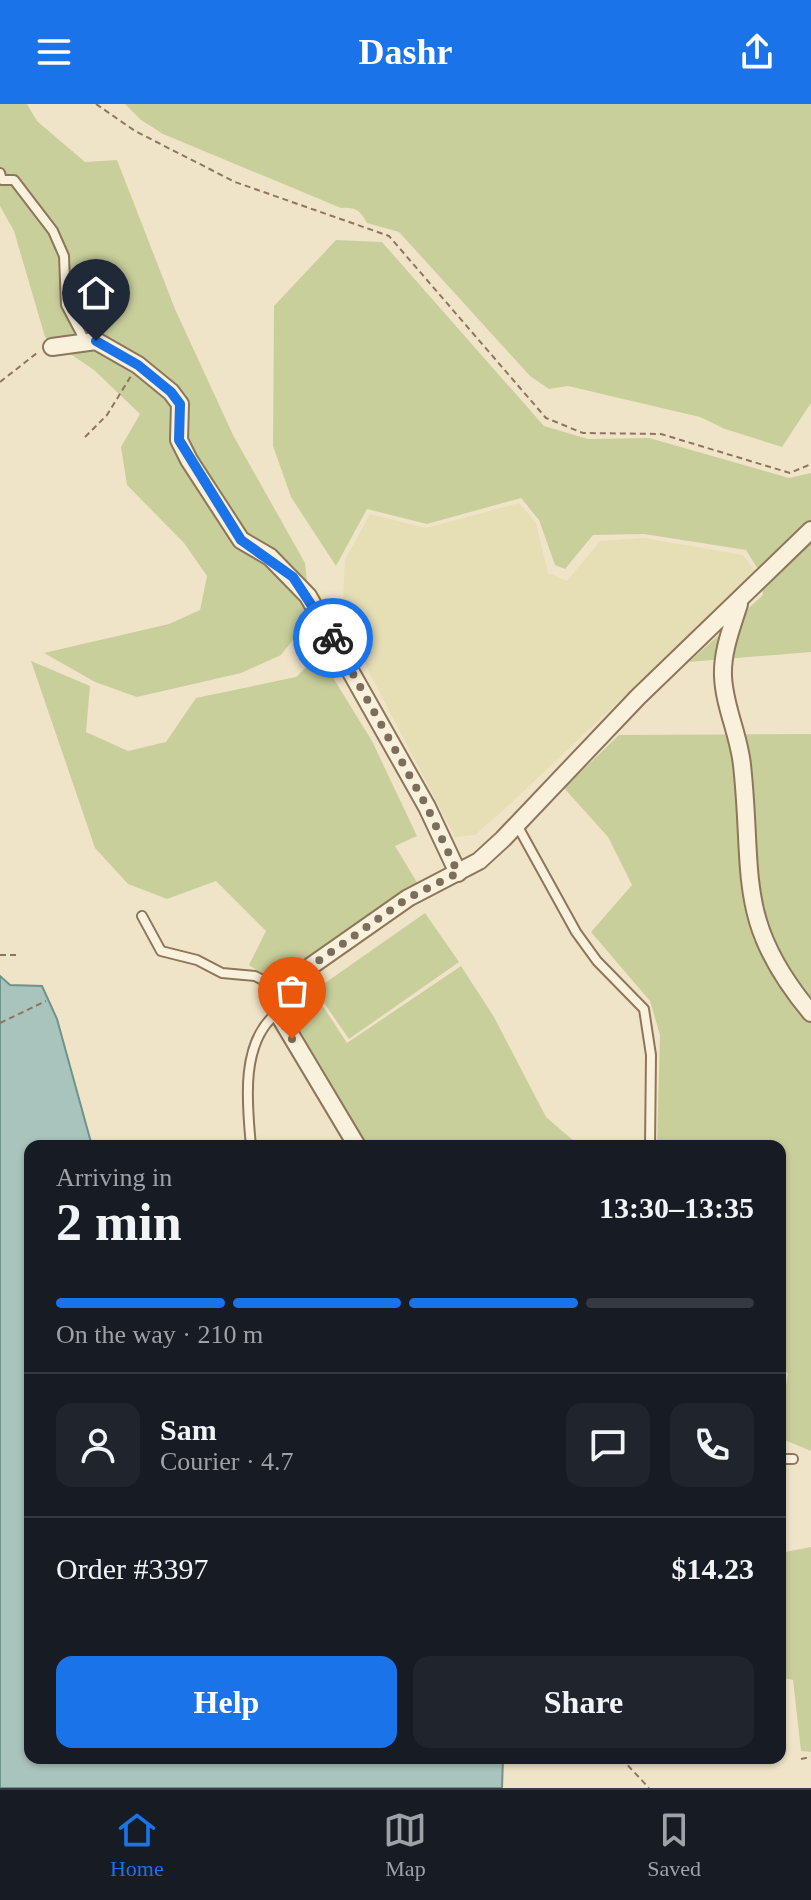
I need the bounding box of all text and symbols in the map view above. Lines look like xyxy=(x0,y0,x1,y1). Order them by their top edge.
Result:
icon: menu xyxy=(32,30,76,74)
icon: share xyxy=(735,30,779,74)
text: Dashr xyxy=(358,32,453,72)
pin xyxy=(62,259,130,341)
icon: home xyxy=(74,271,118,315)
courier xyxy=(293,598,373,678)
icon: bike xyxy=(311,616,355,660)
pin xyxy=(258,957,326,1039)
icon: bag xyxy=(270,969,314,1013)
text: Arriving in xyxy=(56,1163,172,1192)
text: 13:30–13:35 xyxy=(599,1191,754,1224)
text: 2 min xyxy=(56,1194,182,1251)
text: On the way · 210 m xyxy=(56,1320,263,1349)
button: person xyxy=(56,1403,140,1487)
button: chat xyxy=(566,1403,650,1487)
button: phone xyxy=(670,1403,754,1487)
text: Sam xyxy=(160,1413,217,1446)
text: Courier · 4.7 xyxy=(160,1447,294,1476)
text: Order #3397 xyxy=(56,1552,208,1585)
text: $14.23 xyxy=(672,1552,754,1585)
button: Help xyxy=(56,1656,397,1748)
button: Share xyxy=(413,1656,754,1748)
tab: Home xyxy=(110,1808,164,1882)
tab: Map xyxy=(383,1808,427,1882)
tab: Saved xyxy=(647,1808,701,1882)

